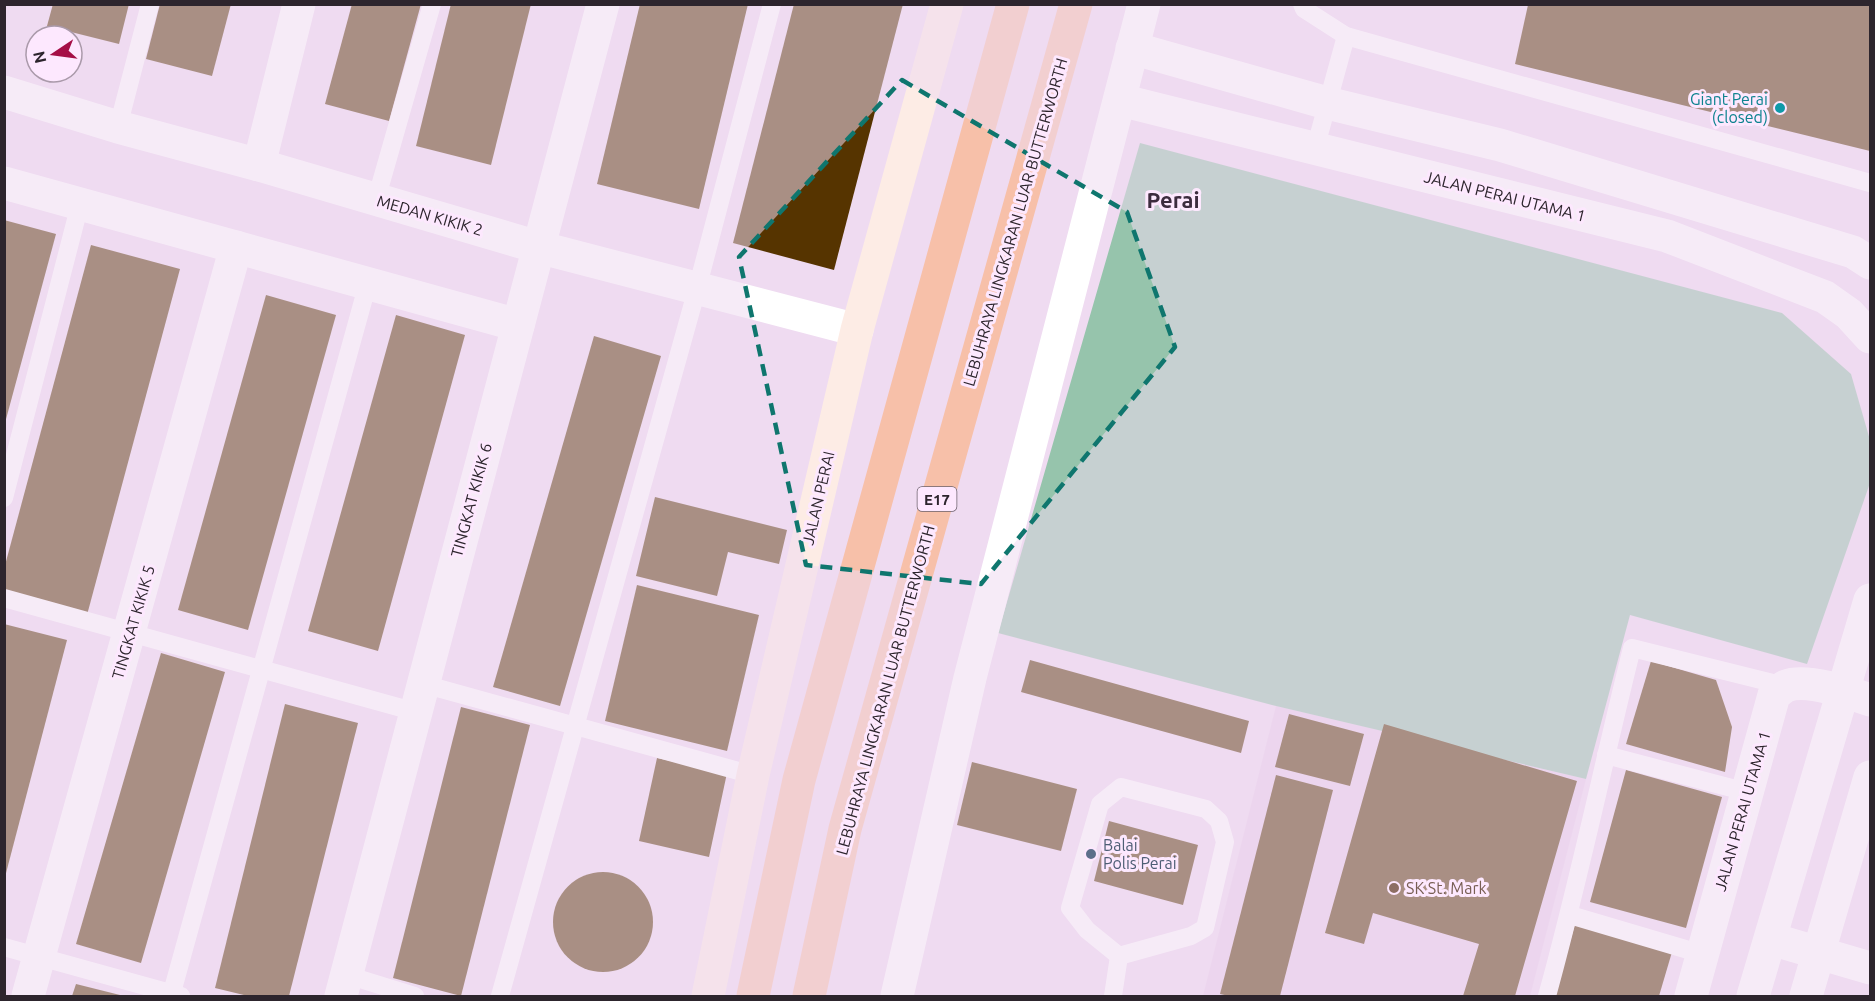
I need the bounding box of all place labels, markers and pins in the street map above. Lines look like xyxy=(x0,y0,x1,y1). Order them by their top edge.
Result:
place label: Giant Perai (closed) xyxy=(1690,90,1768,127)
marker: Giant Perai (closed) xyxy=(1773,101,1787,115)
place label: Balai Polis Perai xyxy=(1103,836,1177,872)
marker: Balai Polis Perai xyxy=(1084,847,1098,861)
place label: SK St. Mark xyxy=(1406,879,1487,897)
marker: SK St. Mark xyxy=(1387,881,1401,895)

